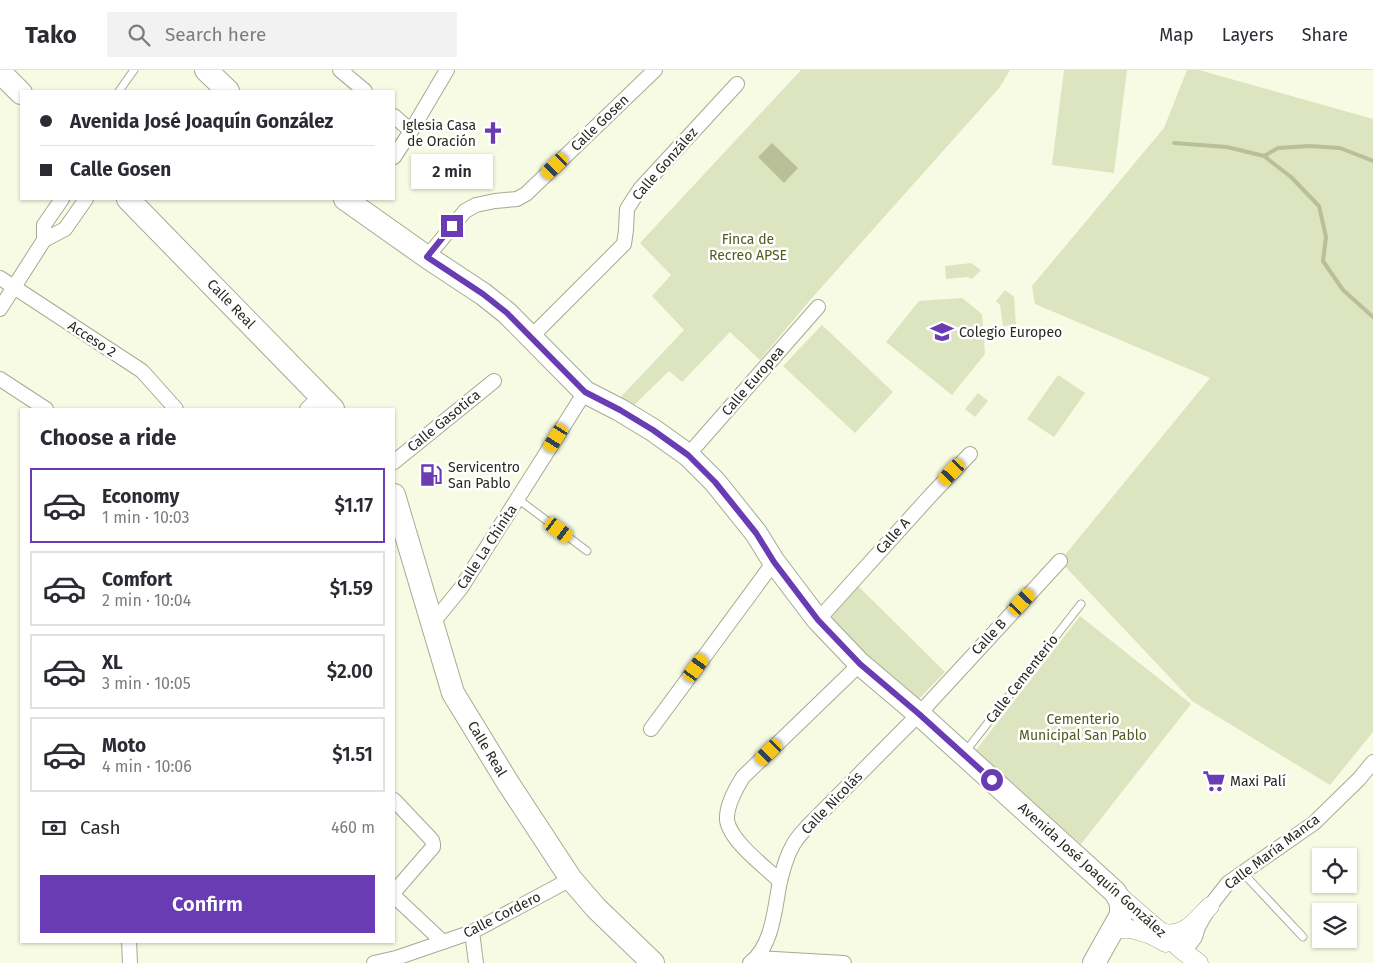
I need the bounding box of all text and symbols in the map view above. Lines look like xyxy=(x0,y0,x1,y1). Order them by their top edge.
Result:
search box xyxy=(107,12,457,57)
text: Tako xyxy=(25,21,77,49)
icon: search xyxy=(125,21,153,49)
text: Search here xyxy=(165,23,266,46)
text: Map xyxy=(1159,24,1194,46)
text: Layers xyxy=(1222,24,1274,46)
text: Share xyxy=(1302,24,1348,46)
street label: Calle Gosen xyxy=(567,91,633,155)
text: Avenida José Joaquín González xyxy=(70,110,333,133)
place label: Iglesia Casa de Oración xyxy=(402,117,476,150)
church icon: Iglesia Casa de Oración xyxy=(480,120,506,146)
street label: Calle González xyxy=(629,124,701,204)
car xyxy=(538,150,571,182)
callout: 2 min xyxy=(411,154,493,188)
text: Calle Gosen xyxy=(70,158,171,181)
text: 2 min xyxy=(432,162,472,181)
route end xyxy=(441,215,463,237)
park label: Finca de Recreo APSE xyxy=(709,231,787,264)
street label: Calle Real xyxy=(203,276,259,332)
street label: Acceso 2 xyxy=(65,317,119,361)
school or university icon: Colegio Europeo xyxy=(929,319,955,345)
place label: Colegio Europeo xyxy=(959,324,1062,341)
street label: Calle Europea xyxy=(718,343,788,419)
street label: Calle Gasotica xyxy=(404,386,484,456)
car xyxy=(541,421,570,455)
text: Choose a ride xyxy=(40,424,176,451)
car xyxy=(936,456,967,488)
place label: Servicentro San Pablo xyxy=(448,459,520,492)
fuel station icon: Servicentro San Pablo xyxy=(418,462,444,488)
icon: car xyxy=(42,483,87,528)
text: Economy xyxy=(102,485,179,508)
text: $1.17 xyxy=(335,494,373,517)
street label: Calle La Chinita xyxy=(453,502,521,592)
text: 1 min · 10:03 xyxy=(102,508,190,527)
street label: Calle A xyxy=(872,514,914,558)
car xyxy=(542,515,575,545)
icon: car xyxy=(42,566,87,611)
text: Comfort xyxy=(102,568,172,591)
text: $1.59 xyxy=(330,577,373,600)
car xyxy=(1006,586,1037,618)
text: 2 min · 10:04 xyxy=(102,591,191,610)
street label: Calle B xyxy=(968,615,1010,659)
street label: Calle Cementerio xyxy=(982,631,1062,727)
icon: car xyxy=(42,649,87,694)
text: XL xyxy=(102,651,123,674)
car xyxy=(681,651,710,685)
text: $2.00 xyxy=(327,660,373,683)
text: 3 min · 10:05 xyxy=(102,674,191,693)
park label: Cementerio Municipal San Pablo xyxy=(1019,711,1147,744)
street label: Calle Real xyxy=(464,718,510,780)
icon: car xyxy=(42,732,87,777)
text: Moto xyxy=(102,734,146,757)
car xyxy=(752,736,785,768)
text: $1.51 xyxy=(332,743,373,766)
text: 4 min · 10:06 xyxy=(102,757,192,776)
street label: Calle Nicolás xyxy=(798,768,866,838)
supermarket icon: Maxi Palí xyxy=(1201,768,1227,794)
route start xyxy=(981,769,1003,791)
place label: Maxi Palí xyxy=(1230,773,1286,790)
street label: Avenida José Joaquín González xyxy=(1015,799,1169,941)
street label: Calle María Manca xyxy=(1221,811,1323,893)
icon: cash xyxy=(40,814,68,842)
text: Cash xyxy=(80,816,121,839)
text: 460 m xyxy=(331,818,375,837)
map controls xyxy=(1312,848,1357,948)
button: locate xyxy=(1312,848,1357,893)
button: Confirm xyxy=(40,875,375,933)
street label: Calle Cordero xyxy=(460,888,544,942)
button: layers xyxy=(1312,903,1357,948)

